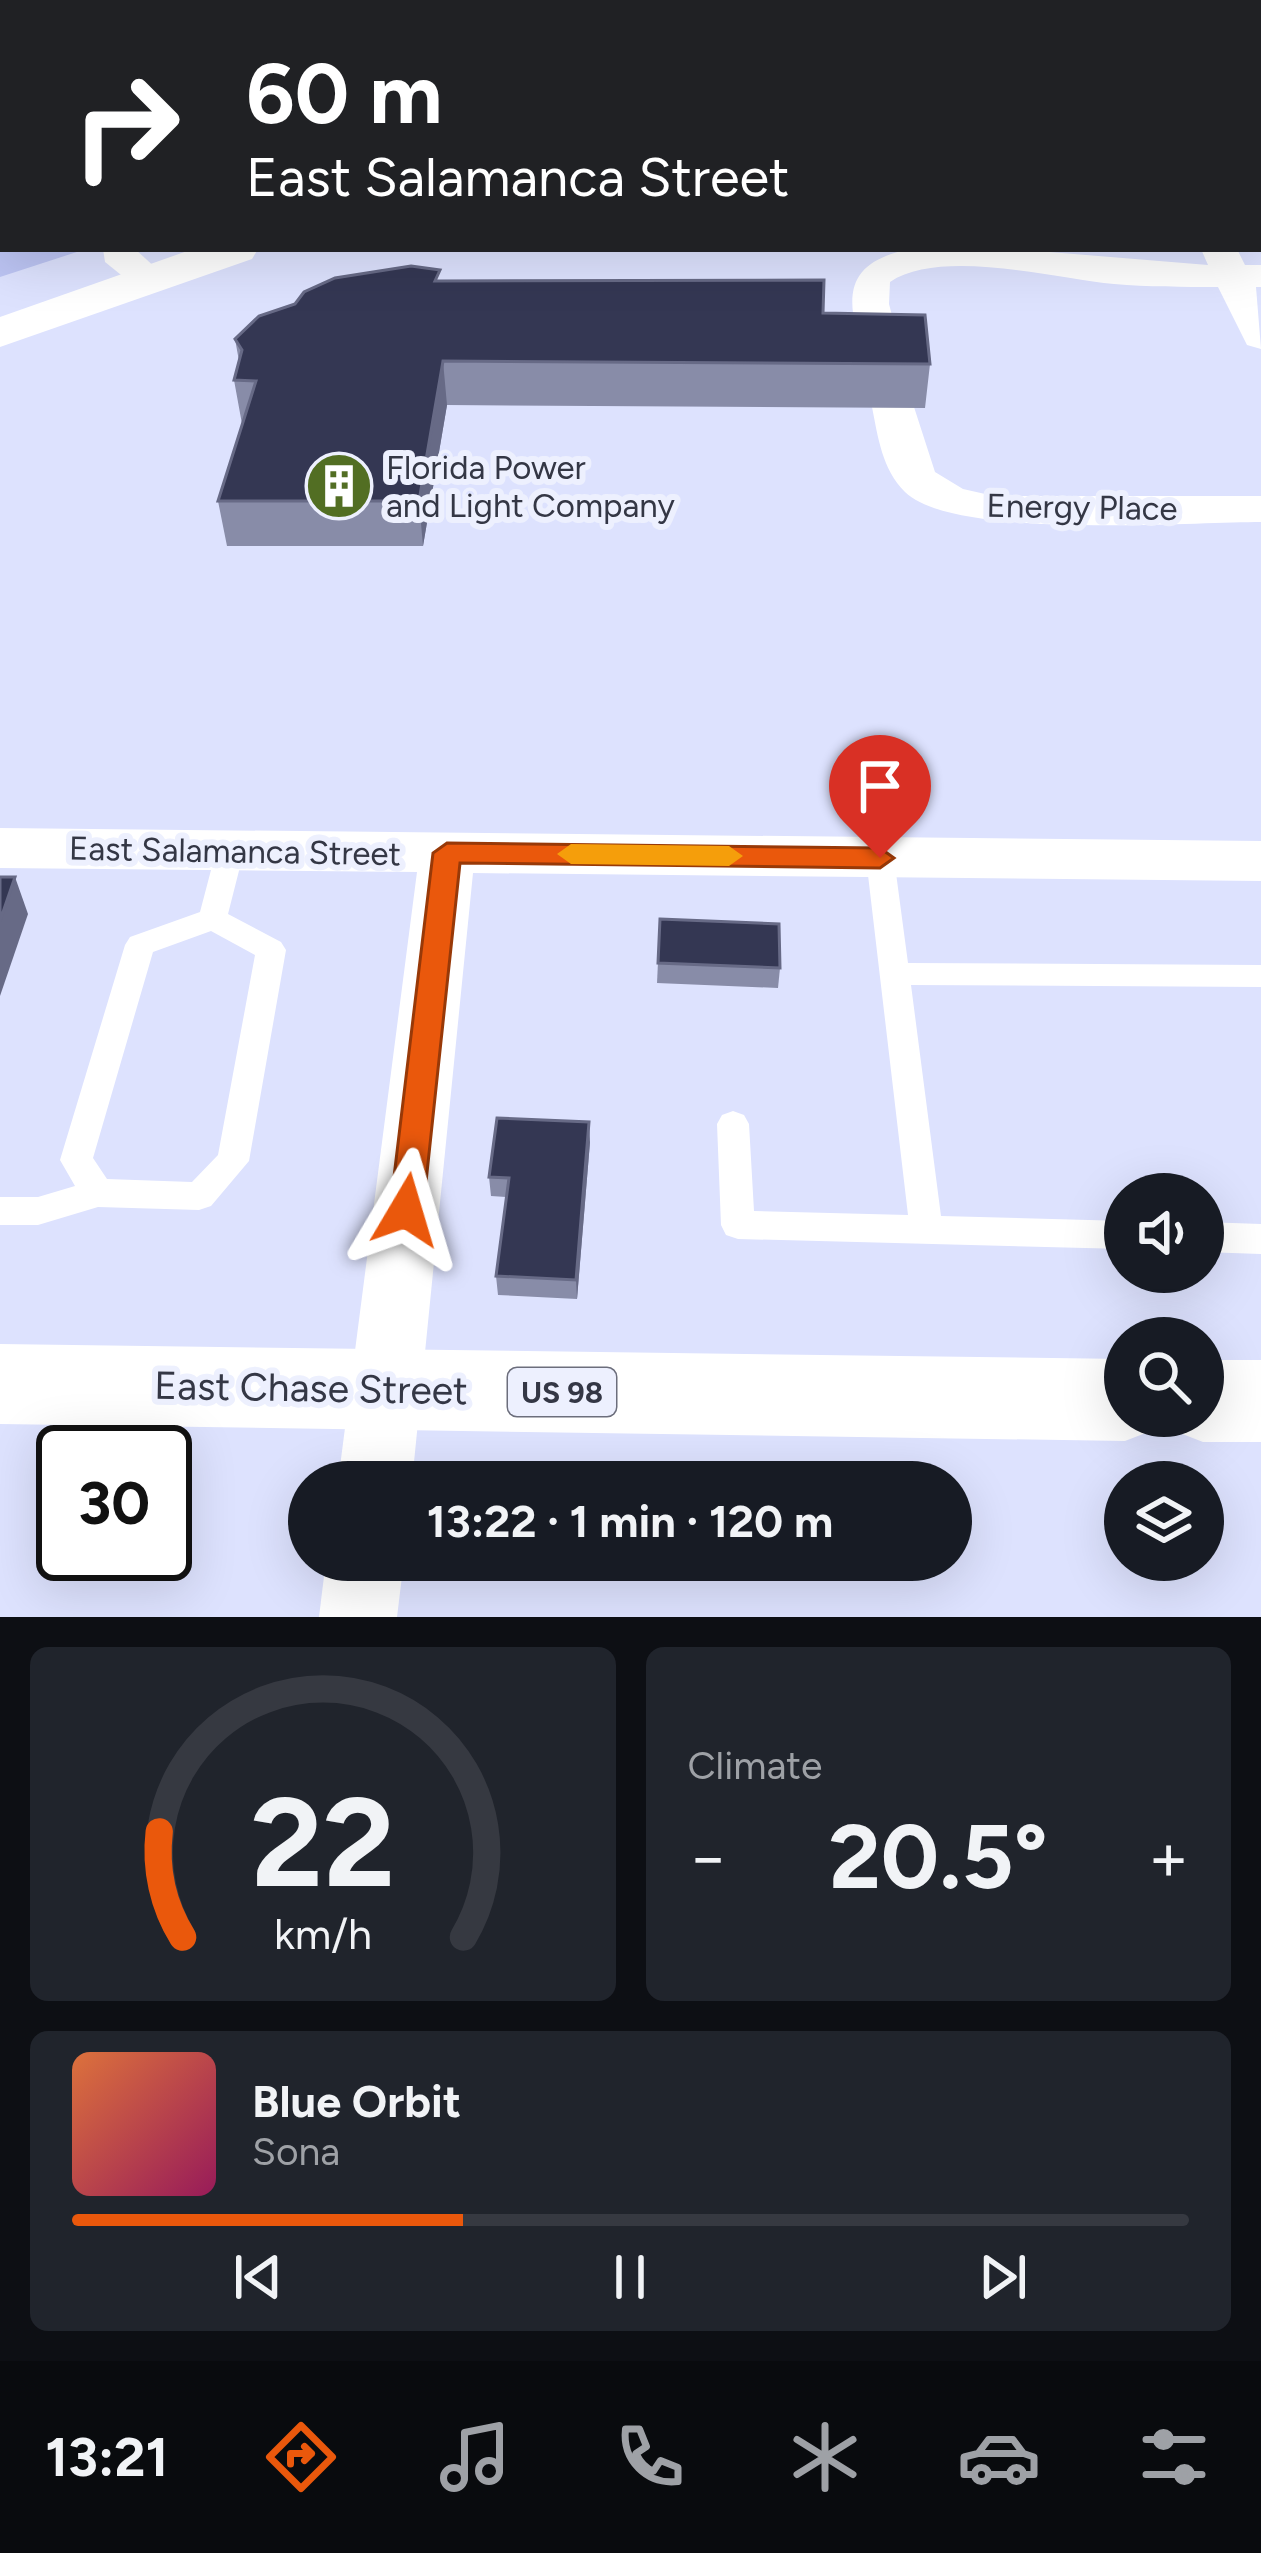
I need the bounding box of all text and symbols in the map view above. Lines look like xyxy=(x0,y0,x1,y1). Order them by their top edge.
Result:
text: 60 m xyxy=(246,43,442,144)
icon: right xyxy=(48,48,204,204)
text: East Salamanca Street xyxy=(246,145,789,210)
place label: Florida Power and Light Company xyxy=(386,448,675,525)
building icon: Florida Power and Light Company xyxy=(304,451,374,521)
street label: Energy Place xyxy=(986,486,1178,528)
pin xyxy=(829,735,931,858)
icon: arrive xyxy=(847,753,913,819)
street label: East Salamanca Street xyxy=(69,829,401,873)
position arrow xyxy=(343,1147,469,1273)
map controls xyxy=(1104,1173,1224,1581)
button: sound xyxy=(1104,1173,1224,1293)
button: search xyxy=(1104,1317,1224,1437)
street label: East Chase Street xyxy=(154,1362,468,1414)
road number: US 98 xyxy=(508,1368,616,1416)
speed limit sign: 30 xyxy=(36,1425,192,1581)
button: layers xyxy=(1104,1461,1224,1581)
text: 13:22 · 1 min · 120 m xyxy=(427,1494,833,1548)
text: Climate xyxy=(688,1742,822,1789)
text: 22 xyxy=(250,1767,395,1917)
text: 20.5° xyxy=(829,1802,1048,1911)
text: − xyxy=(688,1817,729,1897)
text: + xyxy=(1148,1817,1189,1897)
text: km/h xyxy=(274,1908,372,1960)
text: Blue Orbit xyxy=(252,2074,461,2128)
text: Sona xyxy=(252,2128,340,2175)
icon: previous xyxy=(225,2244,291,2310)
icon: pause xyxy=(597,2244,663,2310)
icon: next xyxy=(970,2244,1036,2310)
icon: directions xyxy=(259,2415,343,2499)
icon: music xyxy=(433,2415,517,2499)
icon: phone xyxy=(608,2415,692,2499)
icon: climate xyxy=(783,2415,867,2499)
icon: car xyxy=(957,2415,1041,2499)
icon: filters xyxy=(1132,2415,1216,2499)
text: 13:21 xyxy=(45,2425,168,2490)

